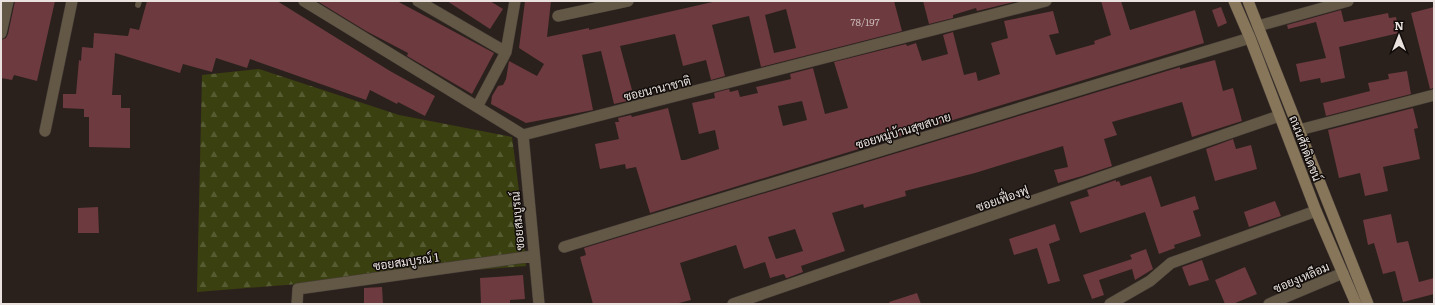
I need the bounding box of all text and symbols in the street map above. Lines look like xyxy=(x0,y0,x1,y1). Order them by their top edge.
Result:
house number: 78/197 xyxy=(850,14,880,29)
north arrow xyxy=(1379,16,1419,56)
text: N xyxy=(1394,17,1404,33)
street label: ซอยนานาชาติ xyxy=(622,71,692,105)
street label: ซอยหมู่บ้านสุขสบาย xyxy=(853,107,953,154)
street label: ถนนศักดิเดชน์ xyxy=(1285,112,1327,184)
street label: ซอยเฟื่องฟู xyxy=(973,180,1031,215)
street label: ซอยสมบูรณ์ xyxy=(505,191,529,251)
street label: ซอยสมบูรณ์ 1 xyxy=(372,247,440,275)
street label: ซอยงูเหลือม xyxy=(1270,257,1332,297)

